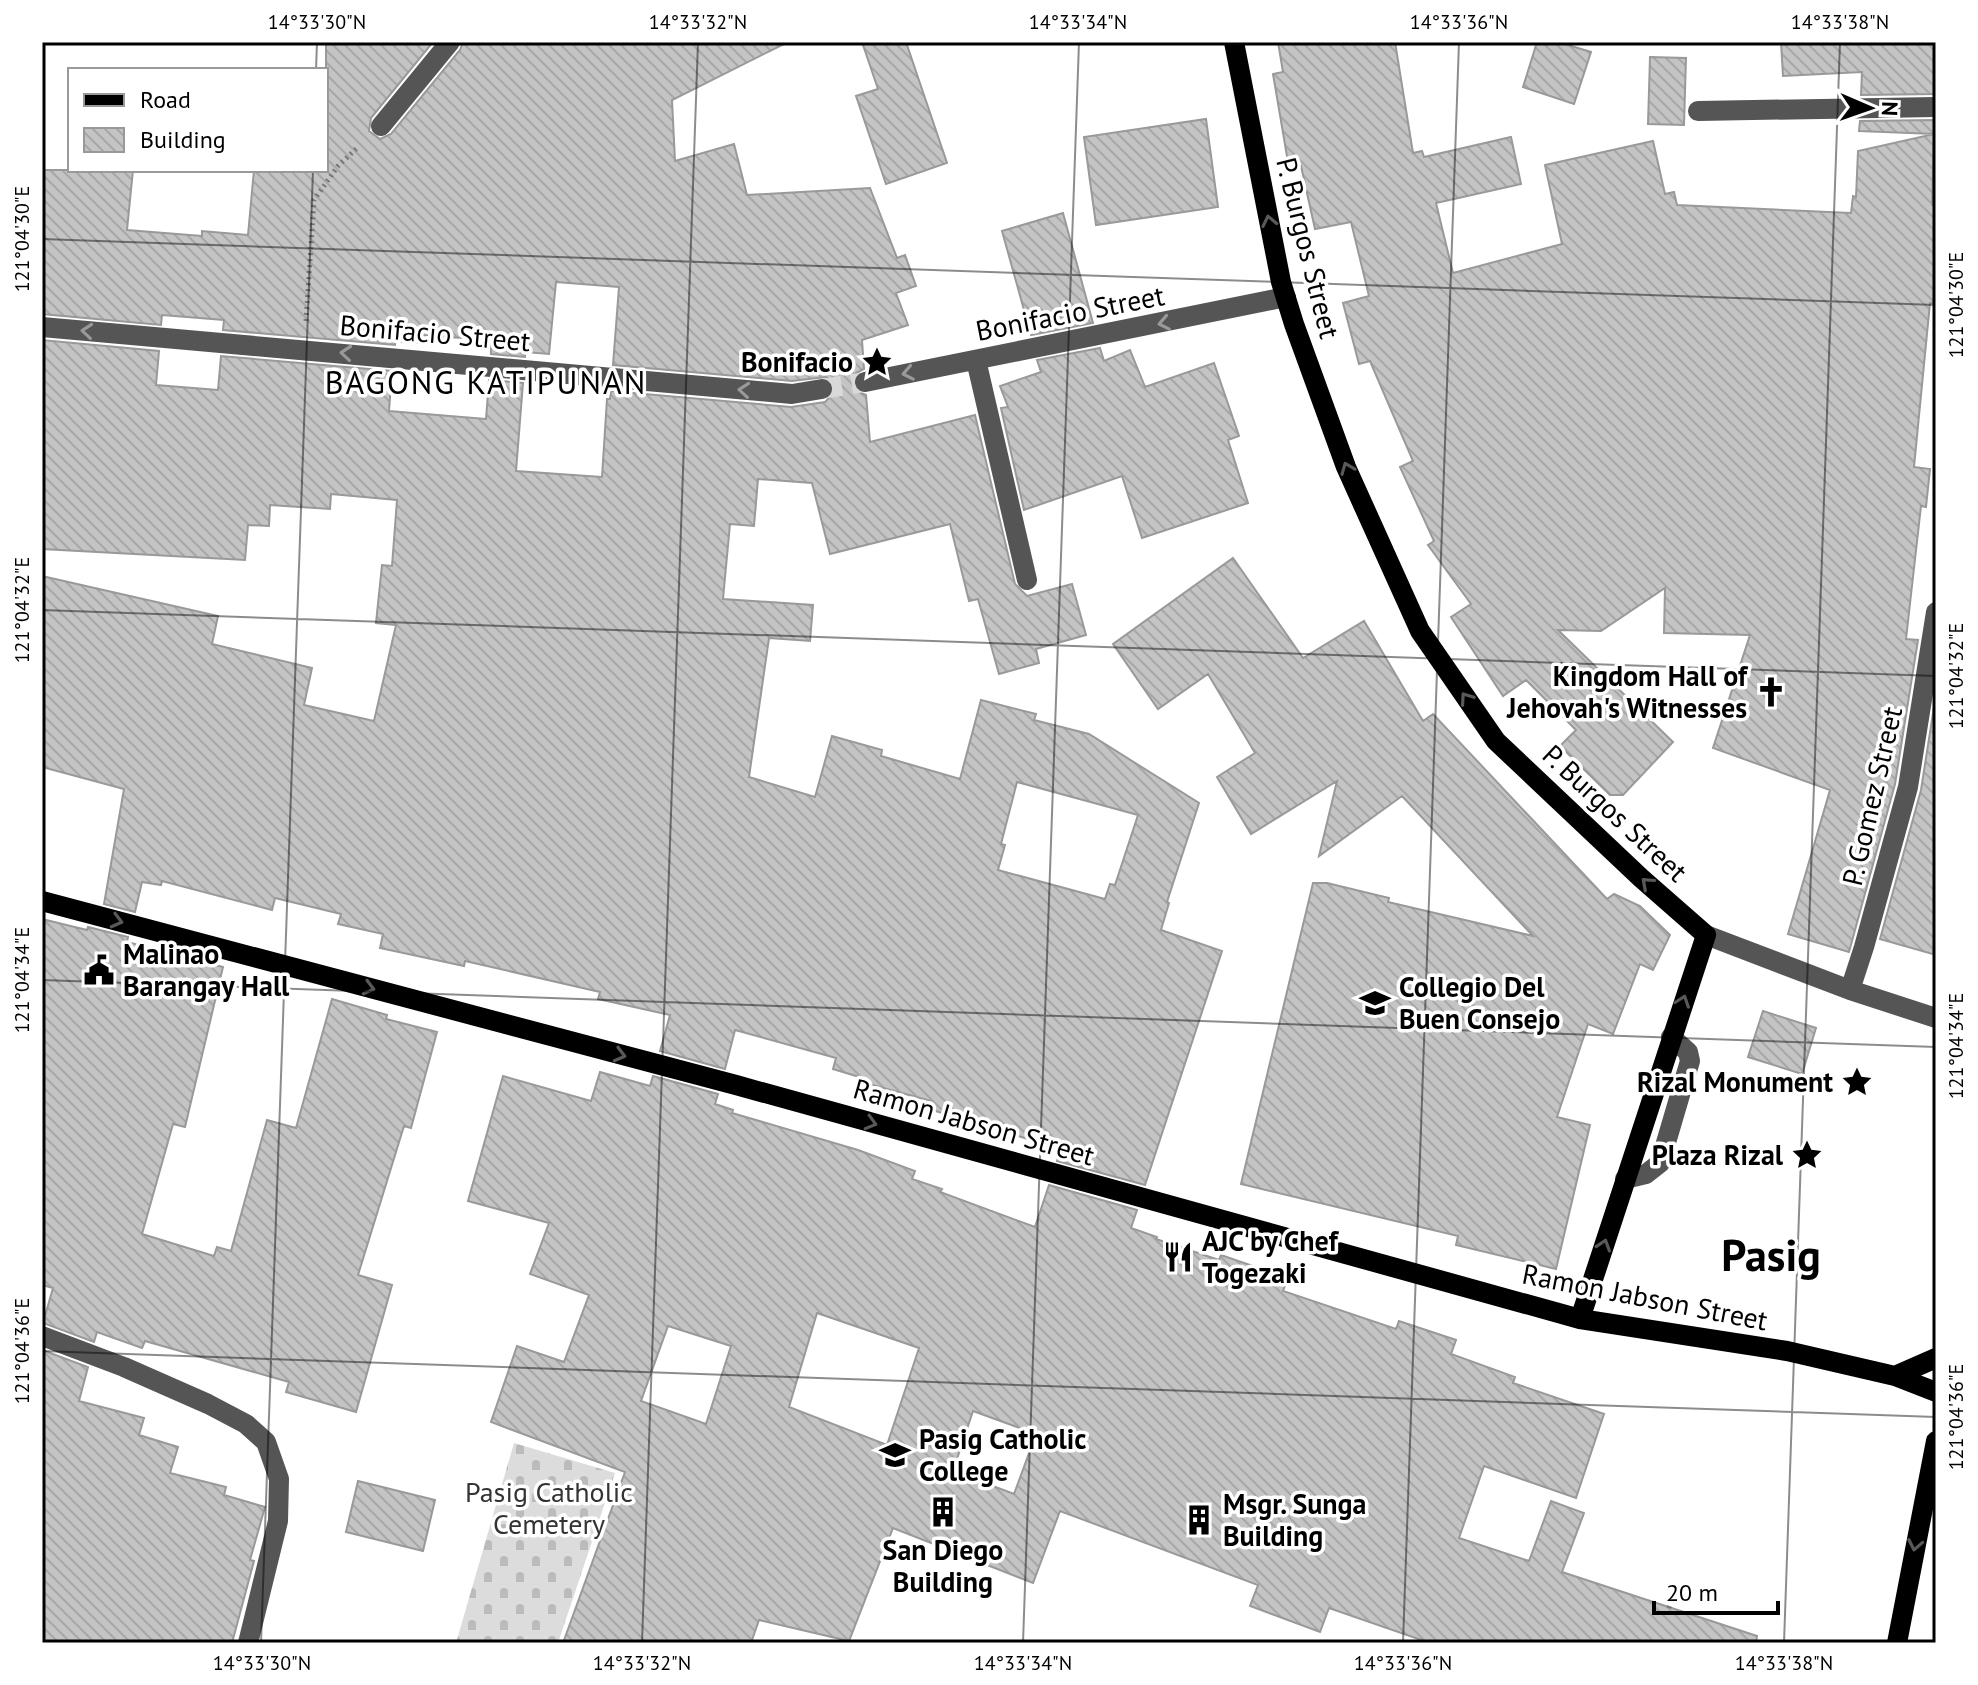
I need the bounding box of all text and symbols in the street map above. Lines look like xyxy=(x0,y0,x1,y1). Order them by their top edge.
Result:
text: 14°33'30"N xyxy=(268,9,366,35)
text: 14°33'32"N xyxy=(649,9,747,35)
text: 14°33'34"N xyxy=(1029,9,1127,35)
text: 14°33'36"N xyxy=(1410,9,1508,35)
text: 14°33'38"N xyxy=(1791,9,1889,35)
legend xyxy=(68,68,328,172)
north arrow xyxy=(1830,68,1910,148)
text: Road xyxy=(140,84,191,115)
text: N xyxy=(1876,101,1904,116)
text: Building xyxy=(140,124,226,155)
street label: P. Burgos Street xyxy=(1268,154,1349,343)
text: 121°04'30"E xyxy=(9,186,35,292)
one-way arrow xyxy=(1261,215,1278,228)
text: 121°04'30"E xyxy=(1943,252,1969,358)
street label: Bonifacio Street xyxy=(973,276,1168,349)
street label: Bonifacio Street xyxy=(338,306,532,359)
one-way arrow xyxy=(1157,314,1170,331)
one-way arrow xyxy=(80,323,93,340)
place label: Bonifacio xyxy=(741,343,853,380)
one-way arrow xyxy=(339,345,352,362)
place icon: Bonifacio xyxy=(860,345,894,379)
district label: BAGONG KATIPUNAN xyxy=(325,361,647,403)
one-way arrow xyxy=(902,364,915,381)
one-way arrow xyxy=(737,381,750,398)
one-way arrow xyxy=(1341,462,1357,476)
text: 121°04'32"E xyxy=(9,557,35,663)
text: 121°04'32"E xyxy=(1943,623,1969,729)
place label: Kingdom Hall of Jehovah's Witnesses xyxy=(1506,657,1749,726)
church icon: Kingdom Hall of Jehovah's Witnesses xyxy=(1754,675,1788,709)
one-way arrow xyxy=(1461,693,1476,707)
street label: P. Gomez Street xyxy=(1833,702,1910,889)
street label: P. Burgos Street xyxy=(1535,736,1696,890)
one-way arrow xyxy=(1642,879,1657,893)
one-way arrow xyxy=(110,912,124,929)
text: 121°04'34"E xyxy=(9,927,35,1033)
place label: Malinao Barangay Hall xyxy=(123,935,290,1004)
public building icon: Malinao Barangay Hall xyxy=(82,953,116,987)
place label: Collegio Del Buen Consejo xyxy=(1399,968,1560,1037)
one-way arrow xyxy=(361,979,375,995)
school or university icon: Collegio Del Buen Consejo xyxy=(1358,986,1392,1020)
text: 121°04'34"E xyxy=(1943,993,1969,1099)
one-way arrow xyxy=(1673,995,1689,1009)
one-way arrow xyxy=(613,1045,626,1062)
place label: Rizal Monument xyxy=(1637,1063,1833,1100)
place icon: Rizal Monument xyxy=(1840,1065,1874,1099)
street label: Ramon Jabson Street xyxy=(849,1069,1099,1174)
one-way arrow xyxy=(863,1114,877,1130)
place label: Plaza Rizal xyxy=(1652,1136,1784,1173)
place icon: Plaza Rizal xyxy=(1790,1138,1824,1172)
place label: AJC by Chef Togezaki xyxy=(1202,1222,1340,1291)
district label: Pasig xyxy=(1721,1226,1821,1283)
one-way arrow xyxy=(1594,1238,1610,1252)
restaurant icon: AJC by Chef Togezaki xyxy=(1161,1240,1195,1274)
street label: Ramon Jabson Street xyxy=(1519,1255,1771,1339)
text: 121°04'36"E xyxy=(9,1298,35,1404)
text: 121°04'36"E xyxy=(1943,1364,1969,1470)
place label: Pasig Catholic College xyxy=(919,1420,1086,1489)
school or university icon: Pasig Catholic College xyxy=(878,1438,912,1472)
park label: Pasig Catholic Cemetery xyxy=(465,1473,633,1542)
place label: Msgr. Sunga Building xyxy=(1223,1485,1366,1554)
building icon: San Diego Building xyxy=(926,1495,960,1529)
building icon: Msgr. Sunga Building xyxy=(1182,1503,1216,1537)
place label: San Diego Building xyxy=(883,1531,1003,1600)
one-way arrow xyxy=(1908,1538,1925,1551)
scale bar xyxy=(1654,1565,1778,1615)
text: 20 m xyxy=(1666,1577,1718,1608)
text: 14°33'30"N xyxy=(213,1650,311,1676)
text: 14°33'32"N xyxy=(593,1650,691,1676)
text: 14°33'34"N xyxy=(974,1650,1072,1676)
text: 14°33'36"N xyxy=(1354,1650,1452,1676)
text: 14°33'38"N xyxy=(1735,1650,1833,1676)

